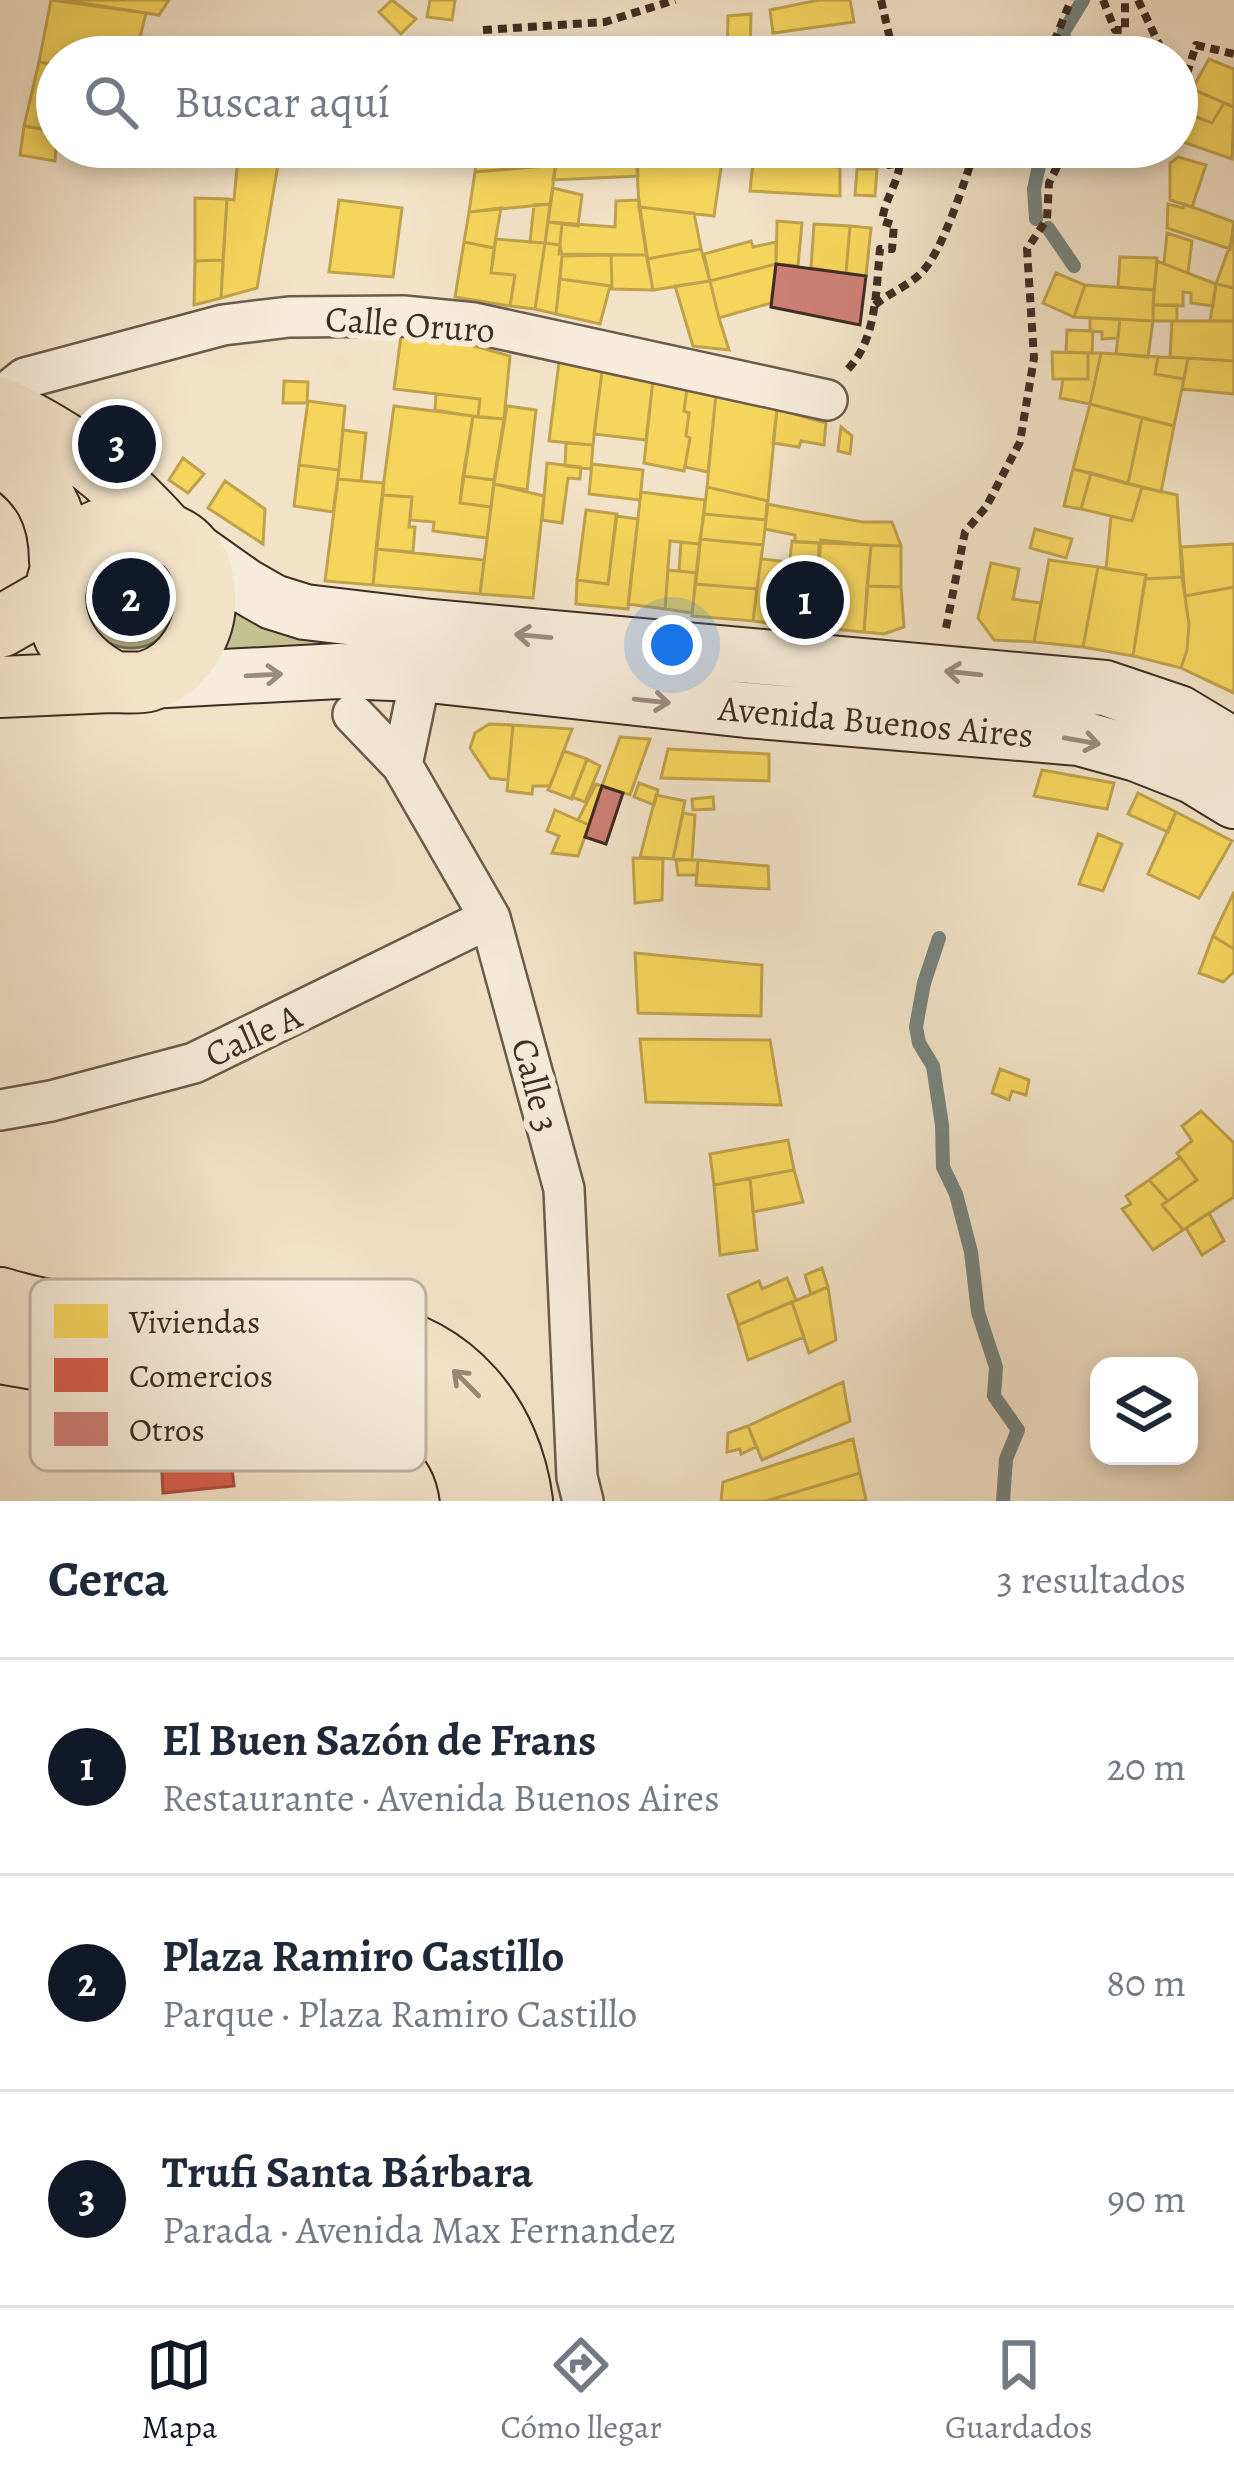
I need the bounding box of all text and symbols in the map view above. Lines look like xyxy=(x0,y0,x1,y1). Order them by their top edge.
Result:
search box xyxy=(36,36,1198,168)
icon: search xyxy=(78,69,144,135)
text: Buscar aquí xyxy=(174,71,390,133)
street label: Calle Oruro xyxy=(324,294,496,354)
pin: 3 xyxy=(78,399,156,489)
pin: 2 xyxy=(92,552,170,642)
pin: 1 xyxy=(766,555,844,645)
your location xyxy=(642,615,702,675)
one-way arrow xyxy=(514,624,553,647)
one-way arrow xyxy=(944,662,983,684)
one-way arrow xyxy=(244,663,283,686)
street label: Avenida Buenos Aires xyxy=(716,683,1035,759)
one-way arrow xyxy=(632,690,671,713)
one-way arrow xyxy=(1061,730,1100,753)
street label: Calle A xyxy=(197,991,310,1079)
street label: Calle 3 xyxy=(500,1033,572,1137)
legend xyxy=(30,1279,426,1471)
text: Viviendas xyxy=(128,1299,260,1344)
text: Comercios xyxy=(129,1353,273,1398)
map controls xyxy=(1090,1357,1198,1465)
button: layers xyxy=(1090,1357,1198,1465)
one-way arrow xyxy=(452,1369,481,1398)
text: Otros xyxy=(129,1407,205,1452)
text: Cerca xyxy=(48,1544,169,1614)
text: 3 resultados xyxy=(997,1553,1186,1606)
text: El Buen Sazón de Frans xyxy=(162,1709,596,1771)
text: 1 xyxy=(80,1740,94,1793)
text: 20 m xyxy=(1107,1740,1186,1793)
text: Restaurante · Avenida Buenos Aires xyxy=(162,1771,720,1824)
text: Plaza Ramiro Castillo xyxy=(162,1925,564,1987)
text: 2 xyxy=(78,1956,96,2009)
text: 80 m xyxy=(1106,1956,1186,2009)
text: Parque · Plaza Ramiro Castillo xyxy=(162,1987,637,2040)
text: Trufi Santa Bárbara xyxy=(162,2141,533,2203)
text: 3 xyxy=(79,2172,95,2225)
text: 90 m xyxy=(1107,2172,1186,2225)
text: Parada · Avenida Max Fernandez xyxy=(162,2203,676,2256)
tab: Mapa xyxy=(142,2332,217,2449)
tab: Cómo llegar xyxy=(500,2332,662,2449)
tab: Guardados xyxy=(945,2332,1092,2449)

